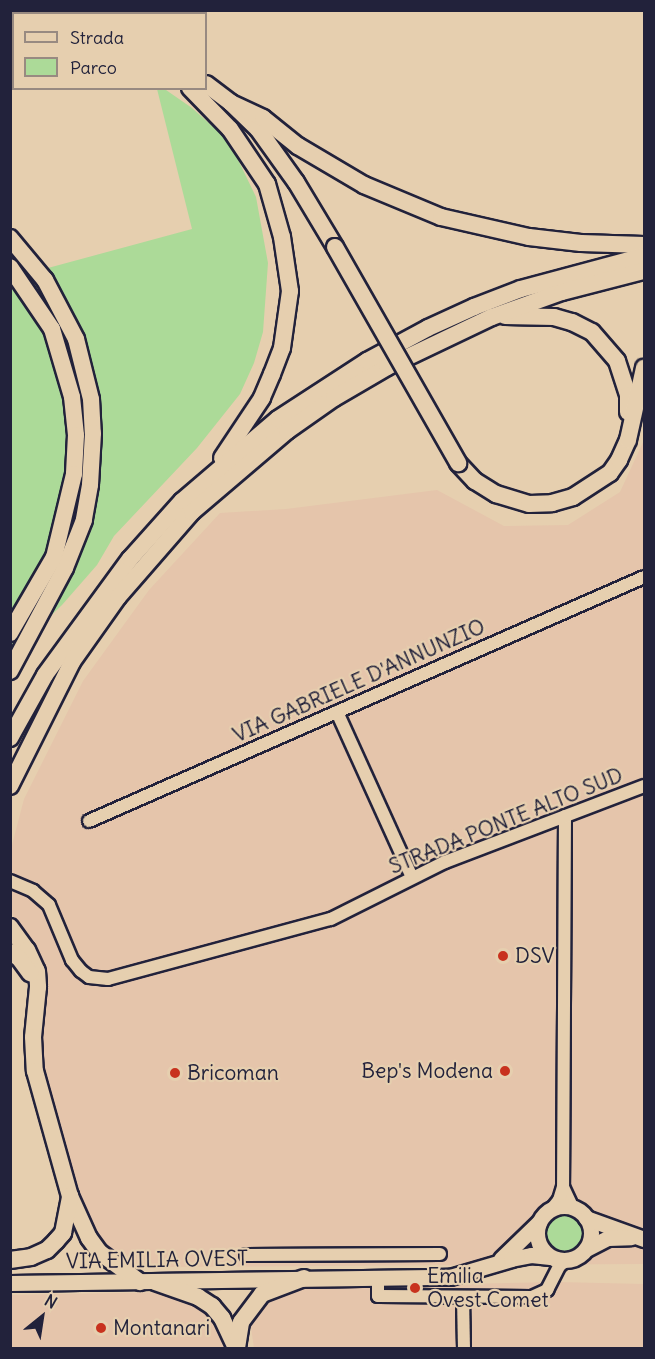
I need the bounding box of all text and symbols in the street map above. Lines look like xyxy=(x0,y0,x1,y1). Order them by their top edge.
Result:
legend xyxy=(12,12,207,90)
text: Strada xyxy=(70,26,124,49)
text: Parco xyxy=(70,56,117,79)
street label: VIA GABRIELE D'ANNUNZIO xyxy=(229,614,489,748)
street label: STRADA PONTE ALTO SUD xyxy=(385,762,627,880)
place label: DSV xyxy=(515,943,555,969)
marker: DSV xyxy=(496,949,510,963)
place label: Bep's Modena xyxy=(361,1058,493,1084)
place label: Bricoman xyxy=(187,1060,279,1086)
marker: Bep's Modena xyxy=(498,1064,512,1078)
marker: Bricoman xyxy=(168,1066,182,1080)
street label: VIA EMILIA OVEST xyxy=(66,1246,248,1274)
place label: Emilia Ovest Comet xyxy=(427,1263,549,1313)
marker: Emilia Ovest Comet xyxy=(408,1281,422,1295)
north arrow xyxy=(12,1287,72,1347)
text: N xyxy=(41,1290,61,1313)
place label: Montanari xyxy=(113,1315,210,1341)
marker: Montanari xyxy=(94,1321,108,1335)

